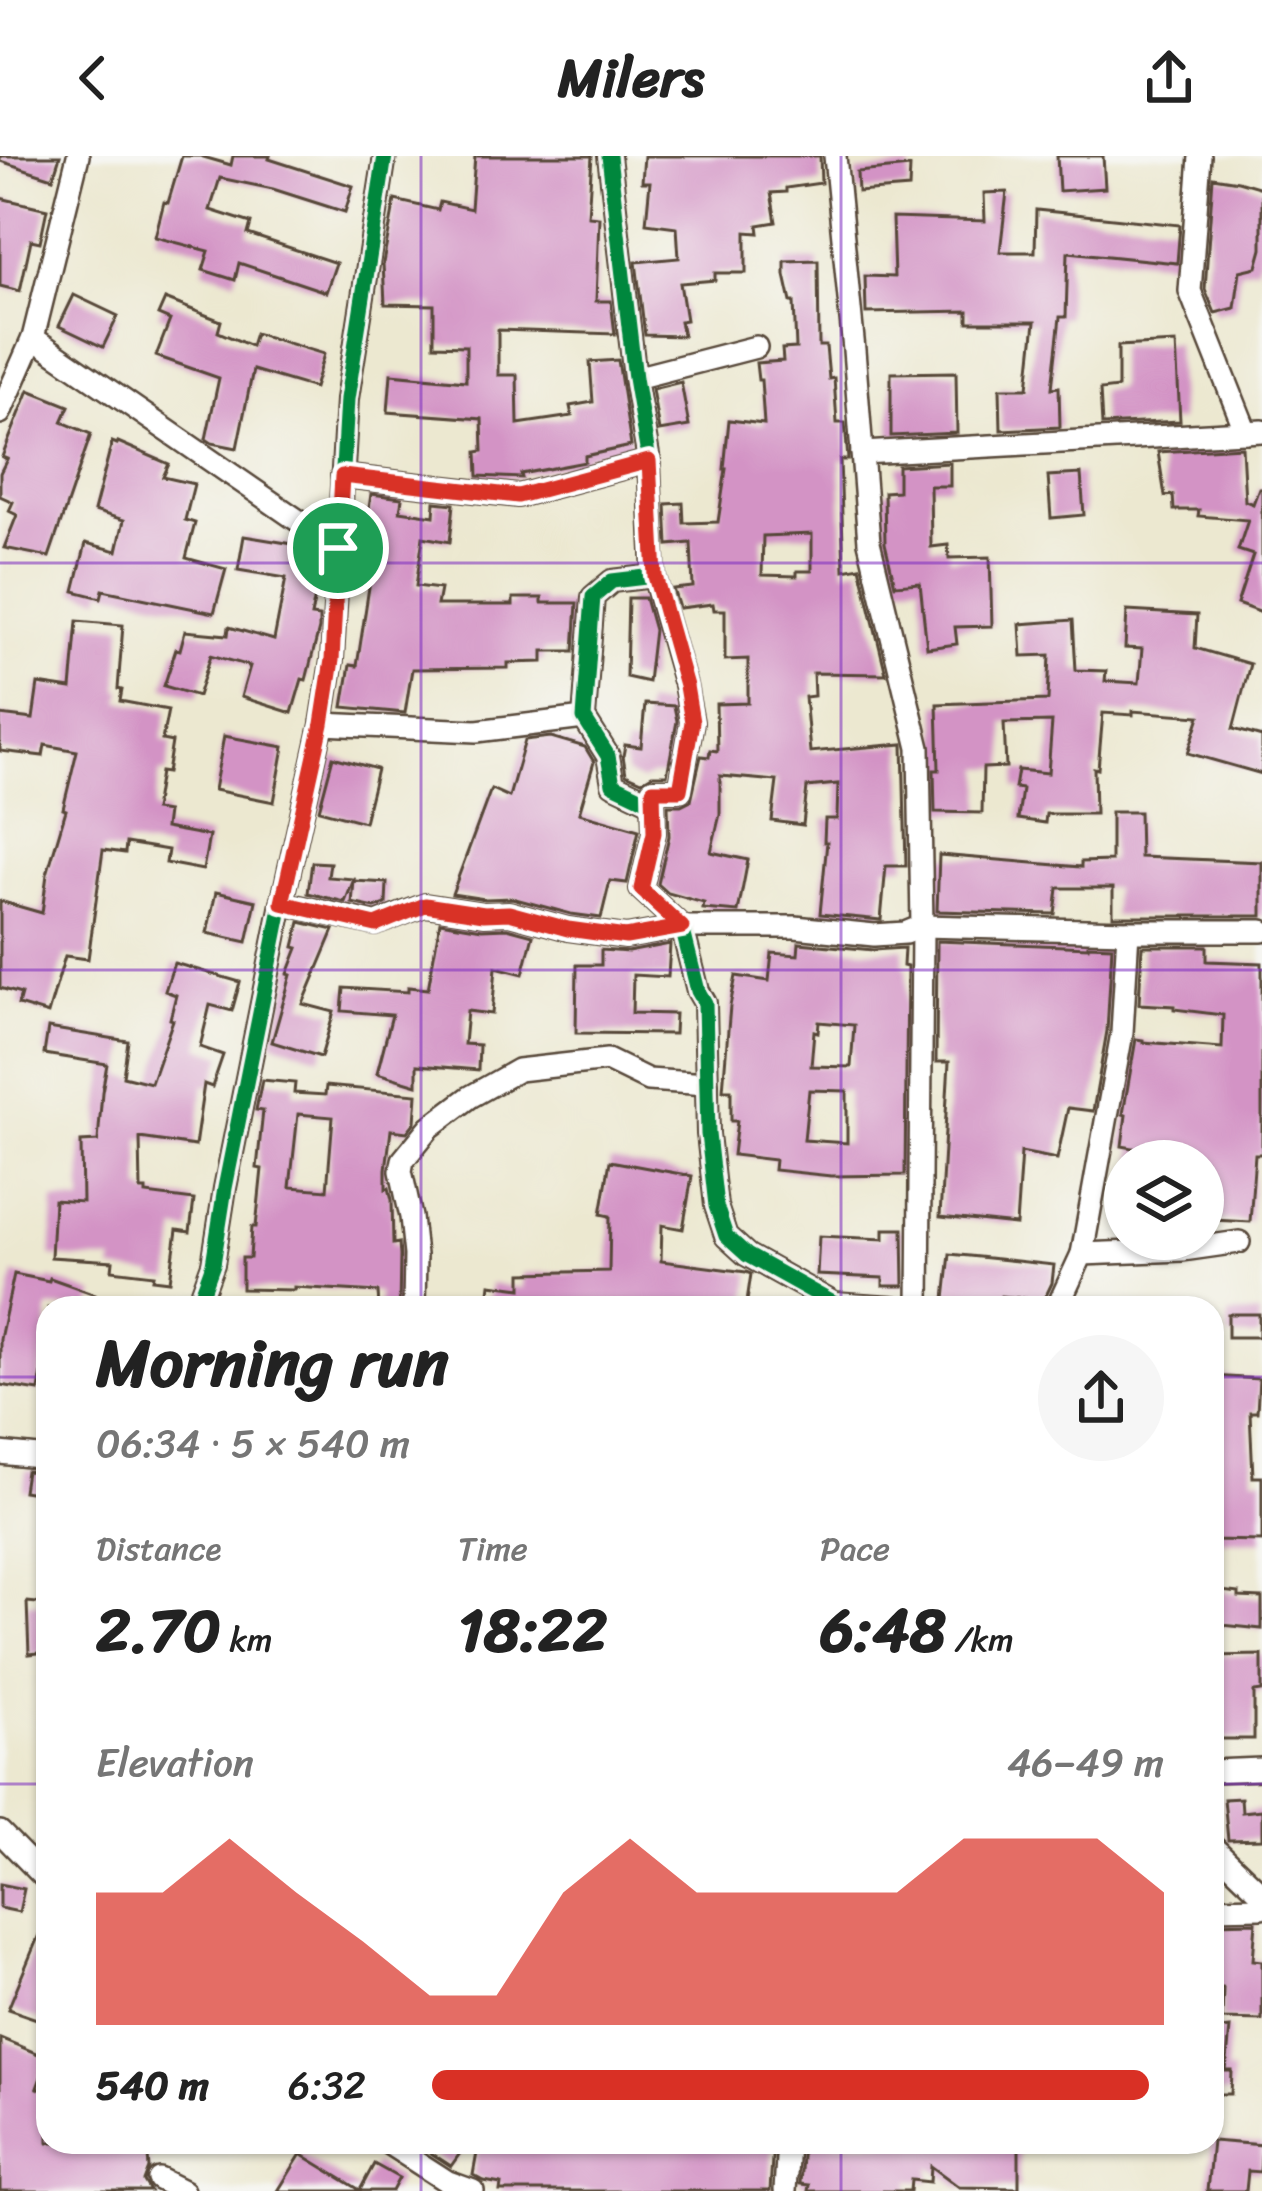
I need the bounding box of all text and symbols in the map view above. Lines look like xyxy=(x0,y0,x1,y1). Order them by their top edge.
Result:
text: Milers xyxy=(558,30,704,126)
icon: back xyxy=(60,45,126,111)
icon: share xyxy=(1136,45,1202,111)
pin xyxy=(287,497,389,599)
icon: arrive xyxy=(305,515,371,581)
map controls xyxy=(1104,1140,1224,1260)
button: layers xyxy=(1104,1140,1224,1260)
text: Morning run xyxy=(96,1305,449,1422)
button: share xyxy=(1038,1335,1164,1461)
text: 06:34 · 5 × 540 m xyxy=(96,1409,410,1478)
text: Distance xyxy=(96,1520,221,1578)
text: Time xyxy=(458,1520,528,1578)
text: Pace xyxy=(820,1520,890,1578)
text: 2.70 xyxy=(96,1578,221,1684)
text: 18:22 xyxy=(458,1578,607,1684)
text: 6:48 xyxy=(820,1578,946,1684)
text: km xyxy=(221,1611,272,1669)
text: /km xyxy=(946,1611,1014,1669)
text: Elevation xyxy=(96,1728,254,1797)
text: 46–49 m xyxy=(1007,1728,1164,1797)
text: 540 m xyxy=(96,2051,209,2120)
text: 6:32 xyxy=(288,2051,366,2120)

